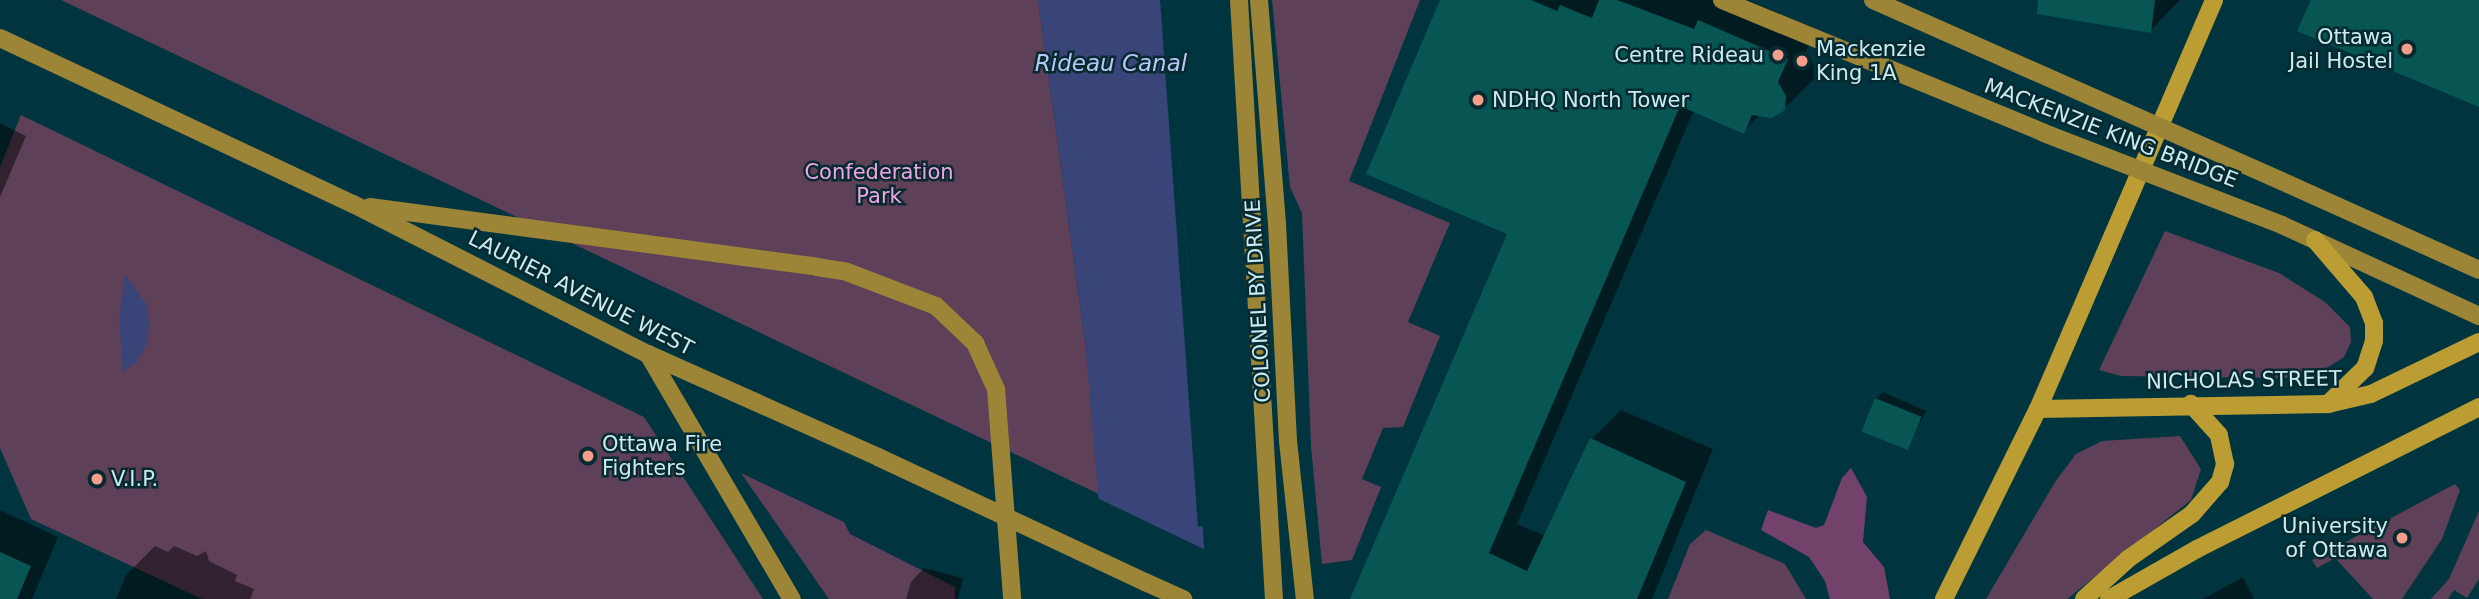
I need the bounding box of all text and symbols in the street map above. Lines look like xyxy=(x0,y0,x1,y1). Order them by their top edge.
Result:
place label: Ottawa Jail Hostel xyxy=(2289,24,2393,74)
place label: Mackenzie King 1A xyxy=(1816,36,1926,86)
marker: Ottawa Jail Hostel xyxy=(2399,41,2415,57)
place label: Centre Rideau xyxy=(1614,42,1764,68)
marker: Centre Rideau xyxy=(1770,47,1786,63)
water label: Rideau Canal xyxy=(1035,49,1187,77)
marker: Mackenzie King 1A xyxy=(1794,53,1810,69)
street label: MACKENZIE KING BRIDGE xyxy=(1981,73,2241,193)
place label: NDHQ North Tower xyxy=(1492,87,1689,113)
marker: NDHQ North Tower xyxy=(1470,92,1486,108)
park label: Confederation Park xyxy=(804,159,954,209)
street label: COLONEL BY DRIVE xyxy=(1240,199,1276,403)
street label: LAURIER AVENUE WEST xyxy=(464,225,698,361)
street label: NICHOLAS STREET xyxy=(2146,366,2342,394)
place label: Ottawa Fire Fighters xyxy=(602,431,722,481)
marker: Ottawa Fire Fighters xyxy=(580,448,596,464)
place label: V.I.P. xyxy=(111,466,158,492)
marker: V.I.P. xyxy=(89,471,105,487)
place label: University of Ottawa xyxy=(2282,513,2388,563)
marker: University of Ottawa xyxy=(2394,530,2410,546)

